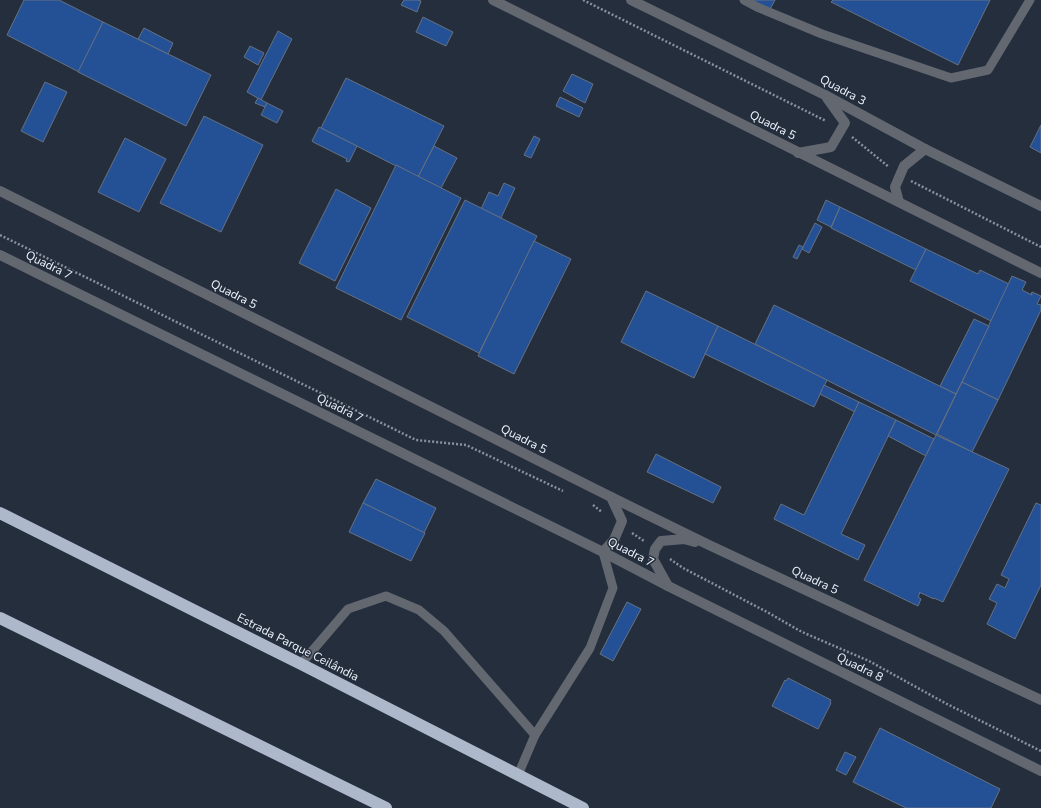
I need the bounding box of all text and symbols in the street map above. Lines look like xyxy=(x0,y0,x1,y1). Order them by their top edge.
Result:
street label: Quadra 3 xyxy=(817,71,869,109)
street label: Quadra 5 xyxy=(747,106,799,144)
street label: Quadra 7 xyxy=(23,247,75,283)
street label: Quadra 5 xyxy=(208,275,260,313)
street label: Quadra 7 xyxy=(314,390,366,426)
street label: Quadra 5 xyxy=(498,420,550,458)
street label: Quadra 7 xyxy=(605,533,657,571)
street label: Quadra 5 xyxy=(789,562,841,598)
street label: Estrada Parque Ceilândia xyxy=(234,609,362,685)
street label: Quadra 8 xyxy=(834,649,886,685)

